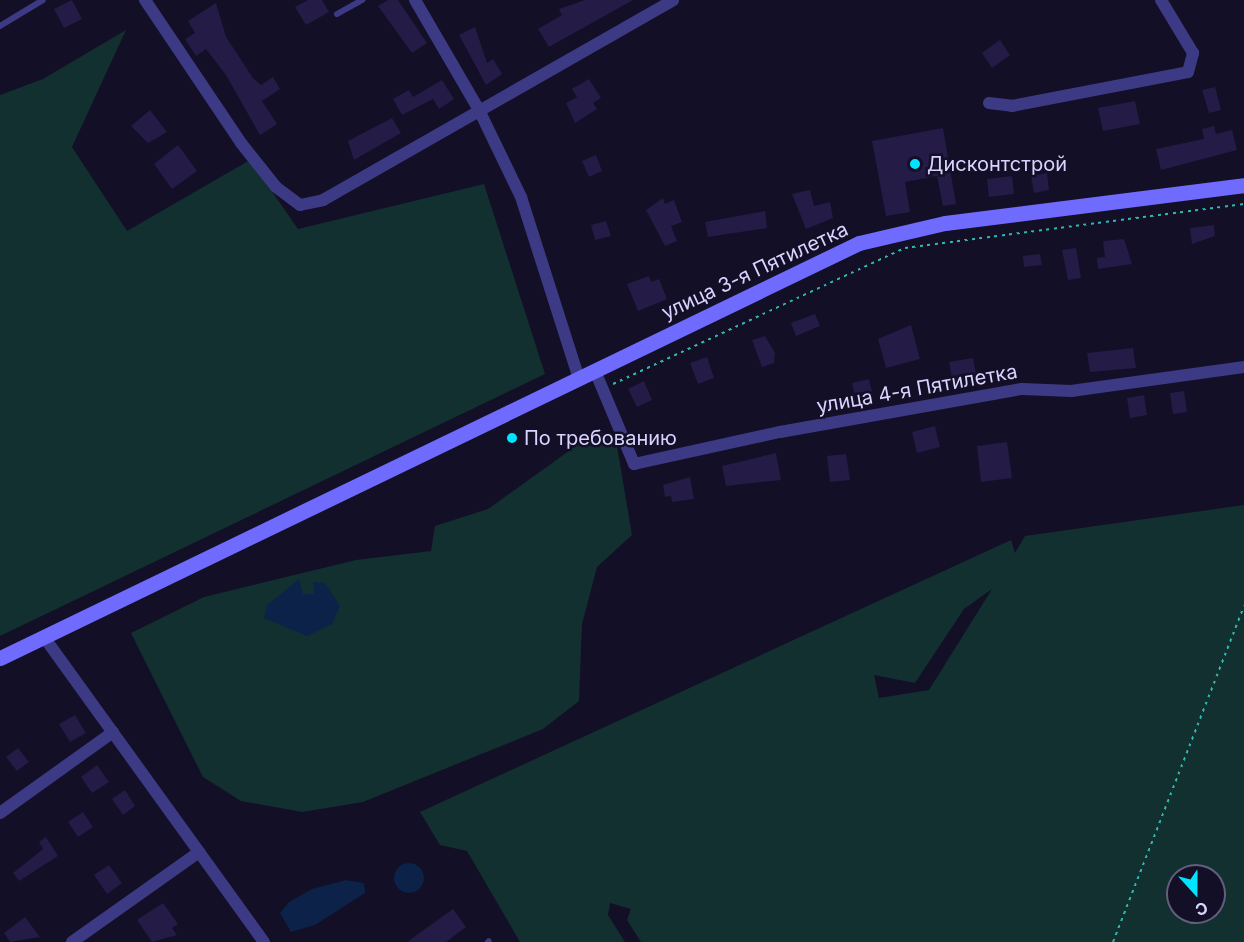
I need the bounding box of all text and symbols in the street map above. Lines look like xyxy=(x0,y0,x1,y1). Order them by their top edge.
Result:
place label: Дисконтстрой xyxy=(927,152,1067,176)
marker: Дисконтстрой xyxy=(908,157,922,171)
street label: улица 3-я Пятилетка xyxy=(658,217,852,325)
street label: улица 4-я Пятилетка xyxy=(815,360,1019,418)
place label: По требованию xyxy=(524,426,677,450)
marker: По требованию xyxy=(505,431,519,445)
north arrow xyxy=(1166,864,1226,924)
text: С xyxy=(1193,897,1211,920)

